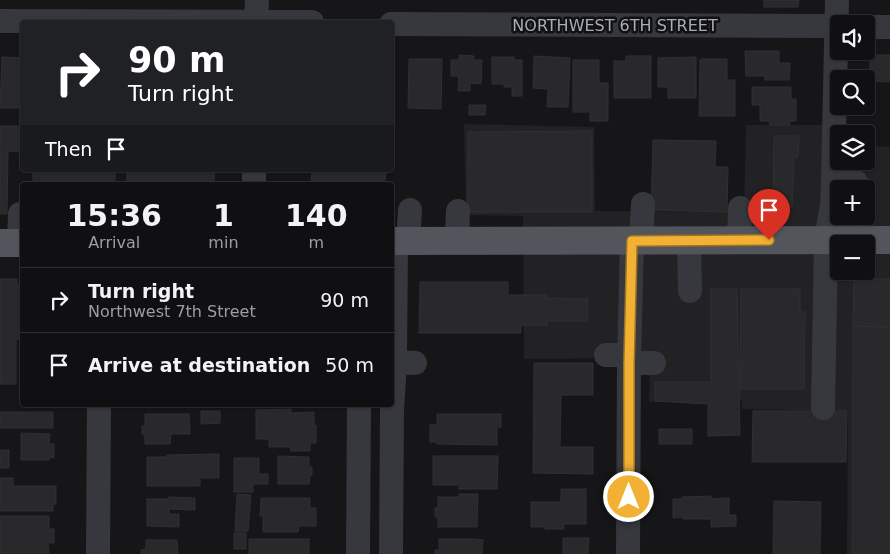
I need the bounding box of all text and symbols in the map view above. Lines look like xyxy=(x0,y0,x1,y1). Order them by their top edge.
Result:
map controls xyxy=(830,15,875,280)
button: sound xyxy=(830,15,875,60)
street label: NORTHWEST 6TH STREET xyxy=(512,16,718,35)
icon: right xyxy=(45,40,110,105)
text: 90 m xyxy=(128,40,225,80)
button: search xyxy=(830,70,875,115)
text: Turn right xyxy=(128,81,233,106)
button: layers xyxy=(830,125,875,170)
icon: arrive xyxy=(102,135,130,163)
text: Then xyxy=(45,138,92,160)
button: + xyxy=(830,180,875,225)
pin xyxy=(748,189,790,240)
icon: arrive xyxy=(755,196,783,224)
text: 15:36 xyxy=(66,198,162,233)
text: 1 xyxy=(213,198,234,233)
text: 140 xyxy=(285,198,348,233)
text: Arrival xyxy=(88,233,140,252)
text: min xyxy=(208,233,239,252)
text: m xyxy=(308,233,324,252)
button: − xyxy=(830,235,875,280)
text: Turn right xyxy=(88,280,194,302)
icon: right xyxy=(45,286,73,314)
text: 90 m xyxy=(320,289,369,311)
text: Northwest 7th Street xyxy=(88,302,256,321)
icon: arrive xyxy=(45,351,73,379)
text: Arrive at destination xyxy=(88,354,310,376)
text: 50 m xyxy=(325,354,374,376)
position arrow xyxy=(602,470,654,522)

